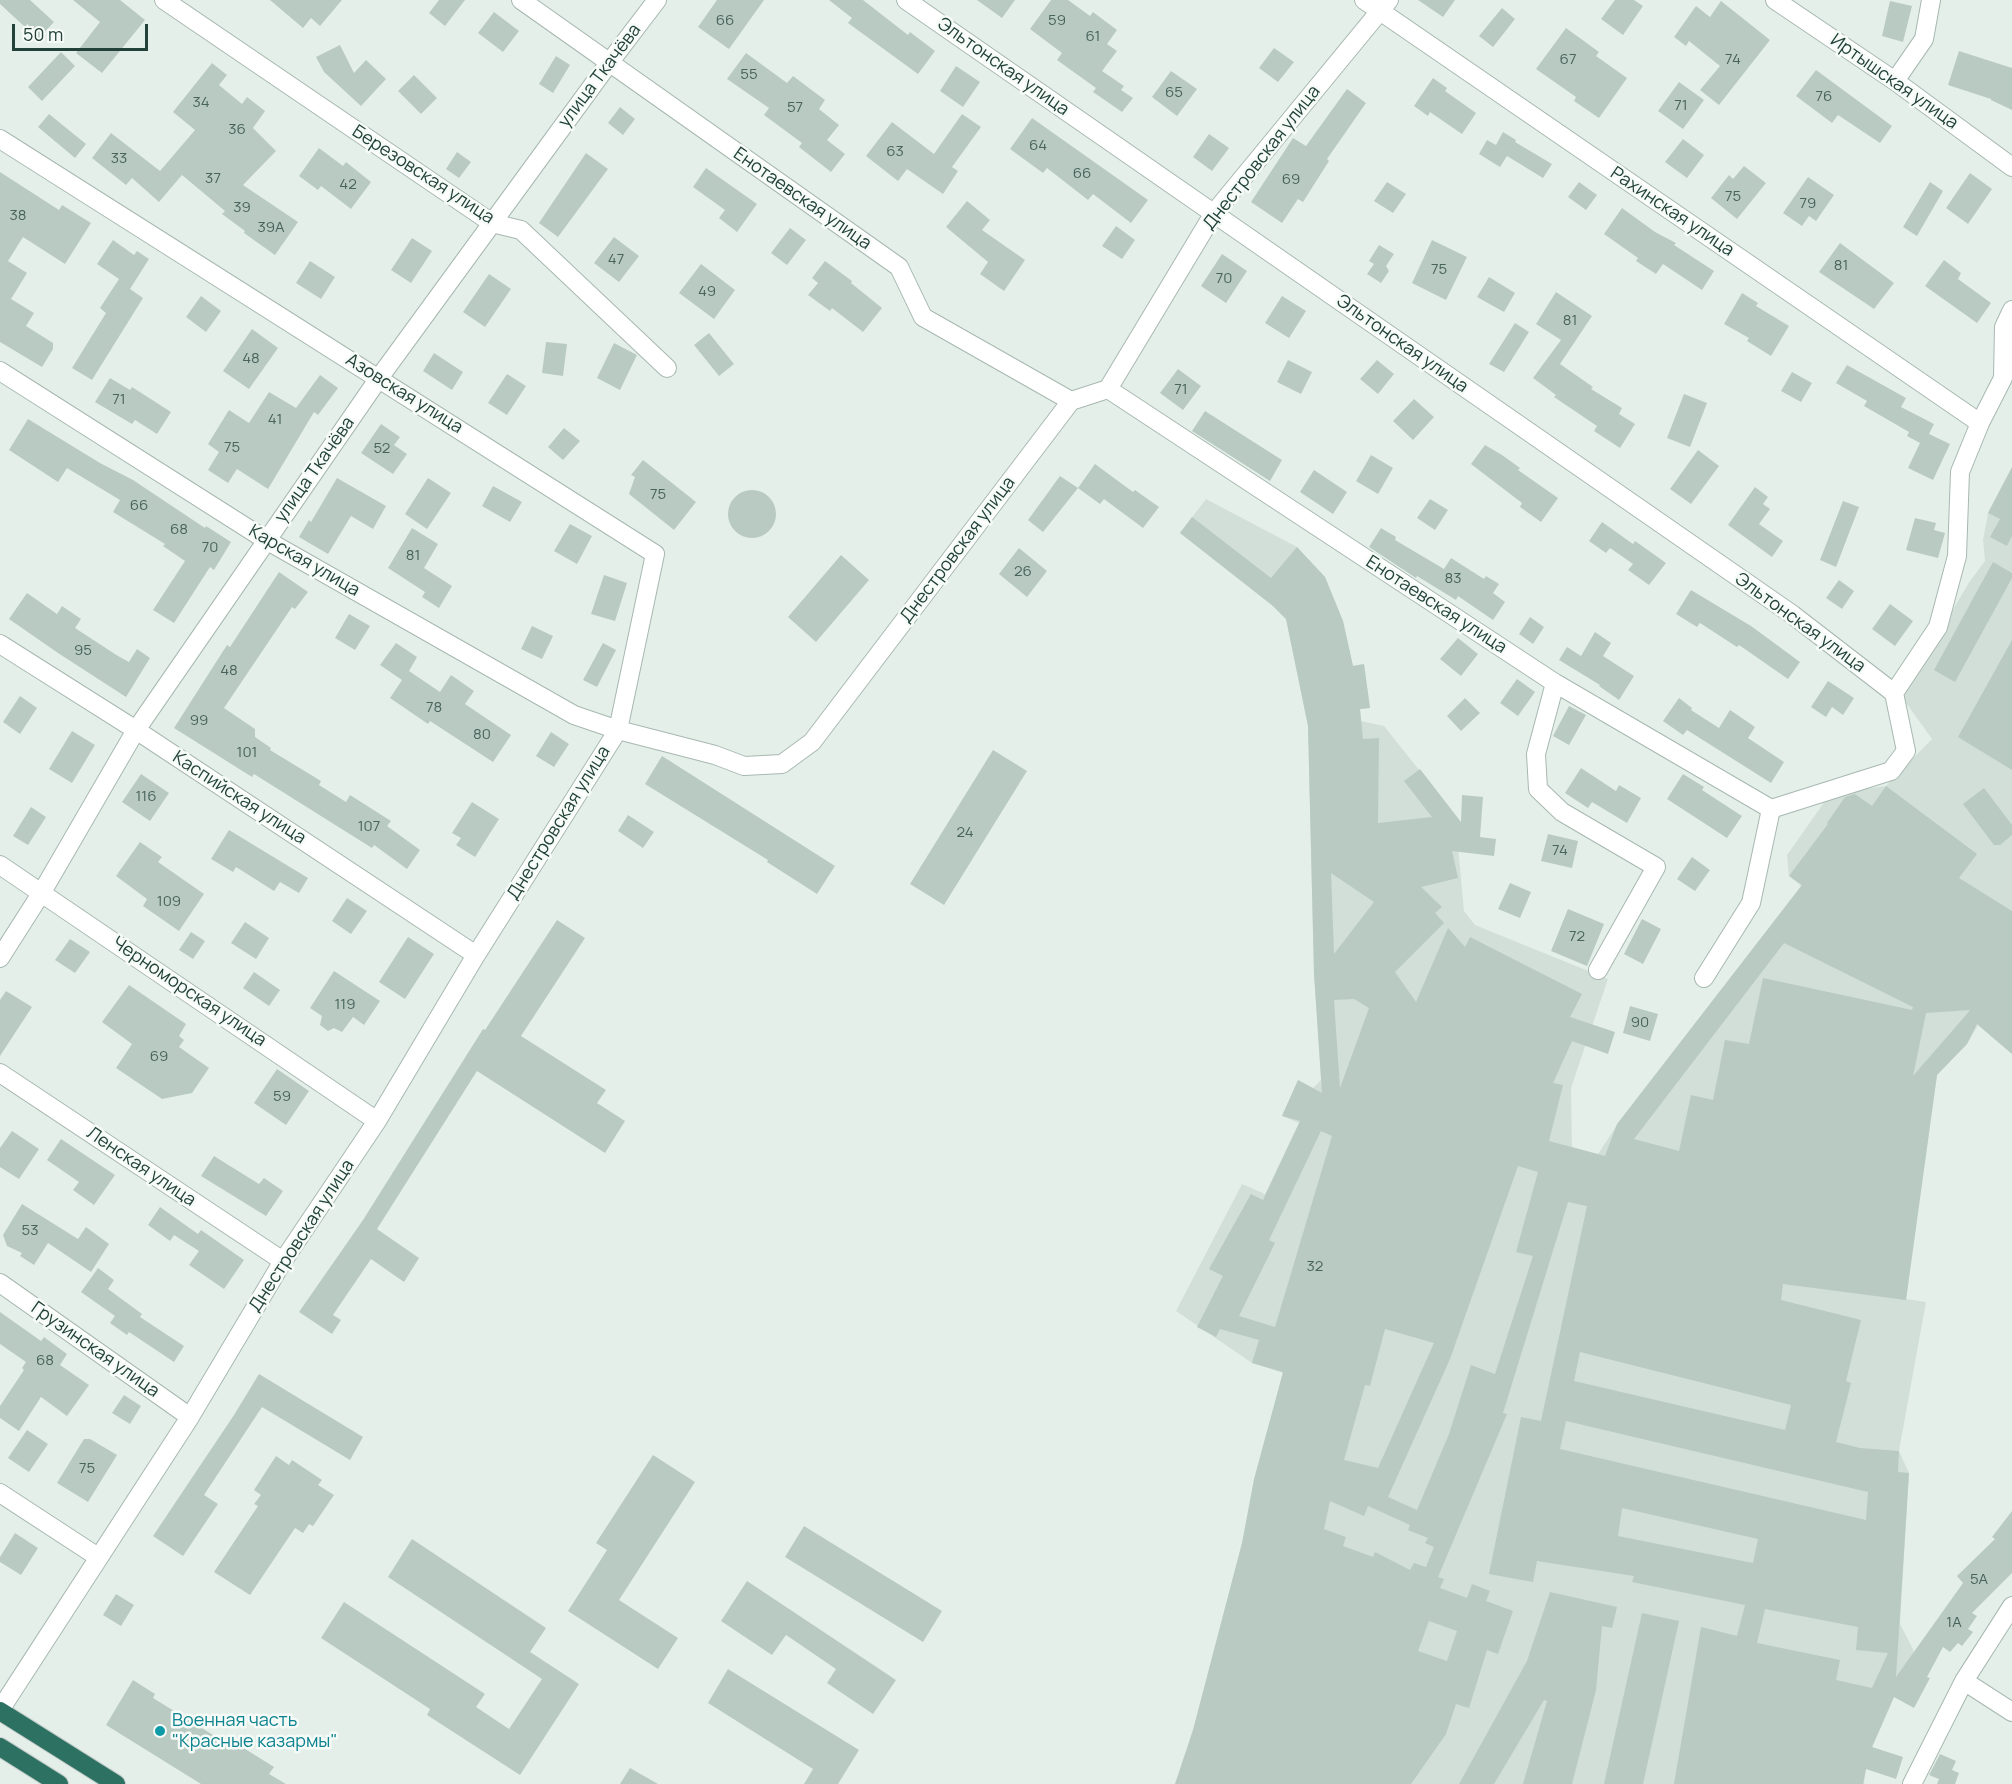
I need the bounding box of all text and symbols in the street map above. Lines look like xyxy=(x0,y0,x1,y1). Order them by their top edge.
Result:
scale bar xyxy=(15,12,152,50)
house number: 66 xyxy=(716,12,734,30)
house number: 59 xyxy=(1048,12,1066,30)
street label: Эльтонская улица xyxy=(933,13,1073,121)
street label: улица Ткачёва xyxy=(554,20,646,132)
text: 50 m xyxy=(23,22,63,46)
house number: 61 xyxy=(1086,28,1100,46)
street label: Иртышская улица xyxy=(1826,30,1962,134)
house number: 67 xyxy=(1560,51,1576,69)
house number: 74 xyxy=(1725,51,1741,69)
house number: 55 xyxy=(740,66,758,84)
street label: Днестровская улица xyxy=(1199,81,1325,235)
house number: 65 xyxy=(1165,84,1183,102)
house number: 76 xyxy=(1816,88,1832,106)
house number: 34 xyxy=(192,94,210,112)
house number: 71 xyxy=(1674,97,1688,115)
house number: 57 xyxy=(787,99,803,117)
house number: 36 xyxy=(228,121,246,139)
street label: Березовская улица xyxy=(348,121,498,229)
house number: 64 xyxy=(1029,137,1047,155)
street label: Енотаевская улица xyxy=(729,143,875,255)
house number: 63 xyxy=(886,143,904,161)
house number: 33 xyxy=(111,150,127,168)
street label: Рахинская улица xyxy=(1606,163,1738,261)
house number: 66 xyxy=(1073,165,1091,183)
house number: 37 xyxy=(205,170,221,188)
house number: 69 xyxy=(1282,171,1300,189)
house number: 42 xyxy=(339,176,357,194)
house number: 75 xyxy=(1725,188,1741,206)
house number: 79 xyxy=(1800,195,1816,213)
house number: 39 xyxy=(233,199,251,217)
house number: 38 xyxy=(9,207,27,225)
house number: 39А xyxy=(257,219,285,237)
house number: 47 xyxy=(608,251,624,269)
house number: 81 xyxy=(1834,257,1848,275)
house number: 75 xyxy=(1431,261,1447,279)
house number: 70 xyxy=(1216,270,1232,288)
house number: 49 xyxy=(698,283,716,301)
street label: Эльтонская улица xyxy=(1332,290,1472,398)
house number: 81 xyxy=(1563,312,1577,330)
street label: Азовская улица xyxy=(341,349,467,439)
house number: 48 xyxy=(242,350,260,368)
house number: 71 xyxy=(1174,381,1188,399)
house number: 71 xyxy=(112,391,126,409)
house number: 41 xyxy=(268,411,282,429)
street label: улица Ткачёва xyxy=(271,413,359,527)
house number: 75 xyxy=(224,439,240,457)
house number: 52 xyxy=(374,440,390,458)
street label: Днестровская улица xyxy=(896,473,1020,627)
house number: 75 xyxy=(650,486,666,504)
house number: 66 xyxy=(130,497,148,515)
street label: Карская улица xyxy=(245,520,363,602)
house number: 68 xyxy=(170,521,188,539)
house number: 70 xyxy=(202,539,218,557)
house number: 81 xyxy=(406,547,420,565)
street label: Енотаевская улица xyxy=(1362,551,1510,659)
house number: 26 xyxy=(1014,563,1032,581)
street label: Эльтонская улица xyxy=(1730,568,1870,678)
house number: 83 xyxy=(1444,570,1462,588)
house number: 95 xyxy=(74,642,92,660)
house number: 48 xyxy=(220,662,238,680)
house number: 78 xyxy=(426,699,442,717)
house number: 99 xyxy=(190,712,208,730)
house number: 80 xyxy=(473,726,491,744)
street label: Днестровская улица xyxy=(503,742,615,904)
house number: 101 xyxy=(237,744,257,762)
street label: Каспийская улица xyxy=(168,747,310,849)
house number: 116 xyxy=(135,788,157,806)
house number: 107 xyxy=(358,818,380,836)
house number: 24 xyxy=(956,824,974,842)
house number: 74 xyxy=(1552,842,1568,860)
house number: 109 xyxy=(157,893,181,911)
house number: 72 xyxy=(1569,928,1585,946)
street label: Черноморская улица xyxy=(108,932,270,1052)
house number: 119 xyxy=(334,996,356,1014)
house number: 90 xyxy=(1631,1014,1649,1032)
house number: 69 xyxy=(150,1048,168,1066)
house number: 59 xyxy=(273,1088,291,1106)
street label: Ленская улица xyxy=(82,1123,200,1211)
street label: Днестровская улица xyxy=(245,1156,359,1316)
house number: 53 xyxy=(22,1222,38,1240)
house number: 32 xyxy=(1307,1258,1323,1276)
street label: Грузинская улица xyxy=(27,1298,163,1402)
house number: 68 xyxy=(36,1352,54,1370)
house number: 75 xyxy=(79,1460,95,1478)
house number: 5А xyxy=(1970,1571,1988,1589)
house number: 1А xyxy=(1946,1614,1962,1632)
place label: Военная часть "Красные казармы" xyxy=(172,1710,337,1752)
marker: Военная часть "Красные казармы" xyxy=(153,1724,167,1738)

